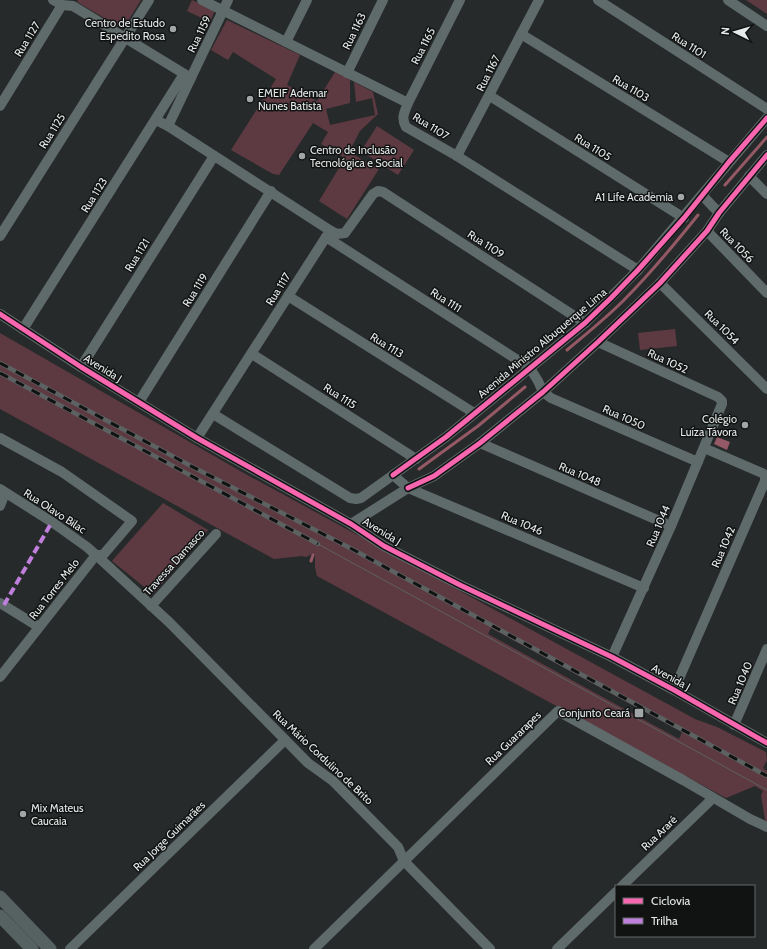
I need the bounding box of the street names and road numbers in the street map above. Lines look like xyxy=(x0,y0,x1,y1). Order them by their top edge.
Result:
street label: Rua 1163 xyxy=(339,10,369,52)
street label: Rua 1159 xyxy=(184,13,214,55)
street label: Rua 1127 xyxy=(11,19,43,59)
street label: Rua 1165 xyxy=(408,25,438,67)
street label: Rua 1101 xyxy=(669,29,709,61)
street label: Rua 1167 xyxy=(473,52,503,94)
street label: Rua 1103 xyxy=(610,71,652,105)
street label: Rua 1107 xyxy=(410,109,452,143)
street label: Rua 1125 xyxy=(36,111,68,151)
street label: Rua 1105 xyxy=(572,130,614,164)
street label: Rua 1123 xyxy=(78,175,110,215)
street label: Rua 1056 xyxy=(717,224,757,266)
street label: Rua 1109 xyxy=(465,227,507,261)
street label: Rua 1121 xyxy=(121,236,153,274)
street label: Rua 1117 xyxy=(262,269,294,308)
street label: Rua 1119 xyxy=(179,271,211,309)
street label: Avenida Ministro Albuquerque Lima xyxy=(475,284,610,401)
street label: Rua 1111 xyxy=(428,285,464,315)
street label: Rua 1054 xyxy=(702,307,743,348)
street label: Rua 1113 xyxy=(368,329,406,361)
street label: Rua 1052 xyxy=(646,346,691,377)
street label: Avenida J xyxy=(81,351,125,385)
street label: Rua 1115 xyxy=(321,380,359,412)
street label: Rua 1050 xyxy=(601,401,648,433)
street label: Rua 1048 xyxy=(557,459,603,489)
street label: Rua Olavo Bilac xyxy=(21,486,89,536)
street label: Rua 1044 xyxy=(643,502,673,549)
street label: Rua 1046 xyxy=(499,508,545,538)
street label: Avenida J xyxy=(360,514,404,548)
street label: Rua 1042 xyxy=(708,524,738,570)
street label: Travessa Damasco xyxy=(140,526,208,598)
street label: Rua Torres Melo xyxy=(26,556,82,622)
street label: Rua 1040 xyxy=(725,659,755,707)
street label: Avenida J xyxy=(649,661,693,693)
street label: Rua Mário Cordulino de Brito xyxy=(270,707,376,807)
street label: Rua Guararapes xyxy=(482,708,544,768)
street label: Rua Jorge Guimarães xyxy=(130,798,208,874)
street label: Rua Araré xyxy=(638,812,680,853)

